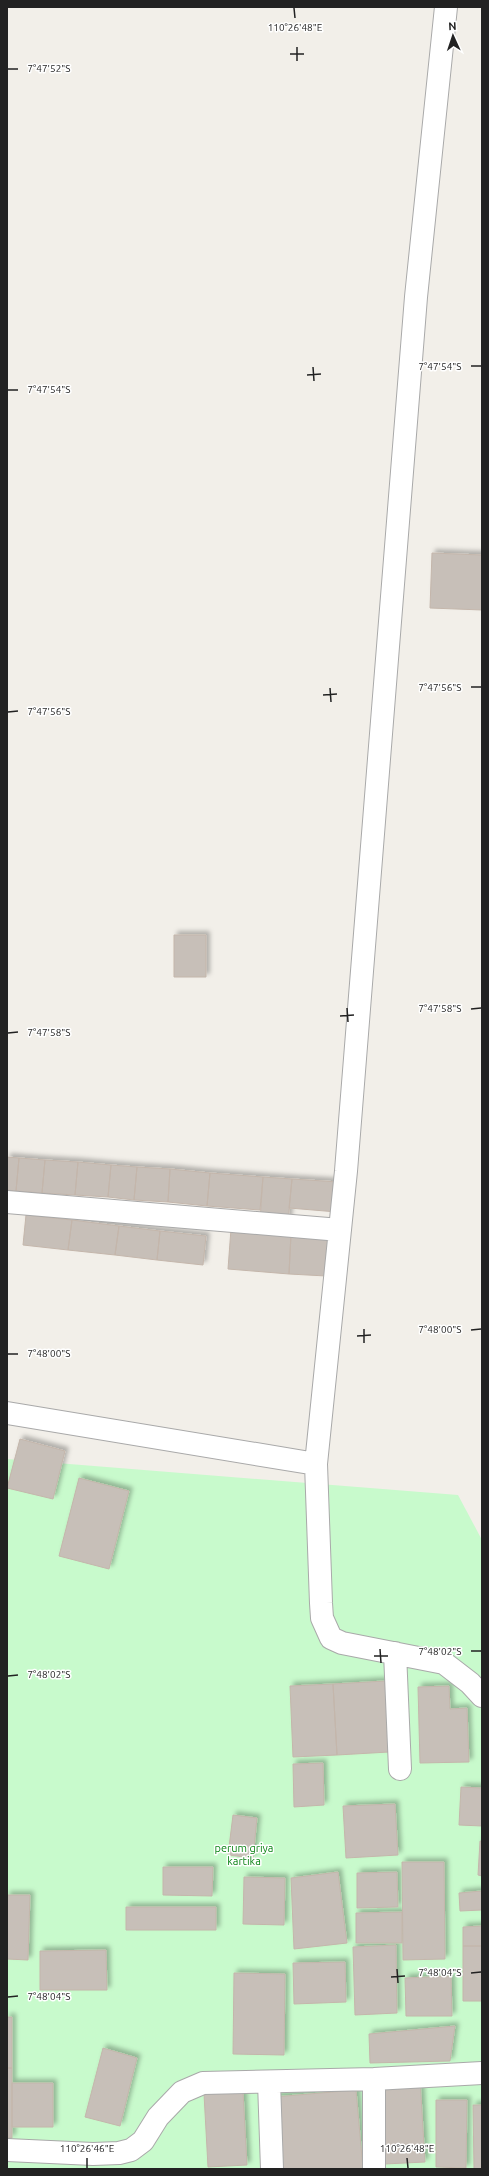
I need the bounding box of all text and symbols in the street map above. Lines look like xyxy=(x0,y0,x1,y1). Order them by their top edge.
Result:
north arrow xyxy=(433,16,473,56)
text: N xyxy=(448,20,457,32)
text: 110°26'48"E xyxy=(268,22,323,33)
text: 7°47'52"S xyxy=(27,63,71,74)
text: 7°47'54"S xyxy=(418,361,462,372)
text: 7°47'54"S xyxy=(27,384,71,395)
text: 7°47'56"S xyxy=(418,682,462,693)
text: 7°47'56"S xyxy=(27,706,71,717)
text: 7°47'58"S xyxy=(418,1003,462,1014)
text: 7°47'58"S xyxy=(27,1027,71,1038)
text: 7°48'00"S xyxy=(418,1324,462,1335)
text: 7°48'00"S xyxy=(27,1348,71,1359)
text: 7°48'02"S xyxy=(418,1646,462,1657)
text: 7°48'02"S xyxy=(27,1669,71,1680)
park label: perum griya kartika xyxy=(214,1842,274,1867)
text: 7°48'04"S xyxy=(418,1967,462,1978)
text: 7°48'04"S xyxy=(27,1991,71,2002)
text: 110°26'46"E xyxy=(60,2143,115,2154)
text: 110°26'48"E xyxy=(380,2143,435,2154)

